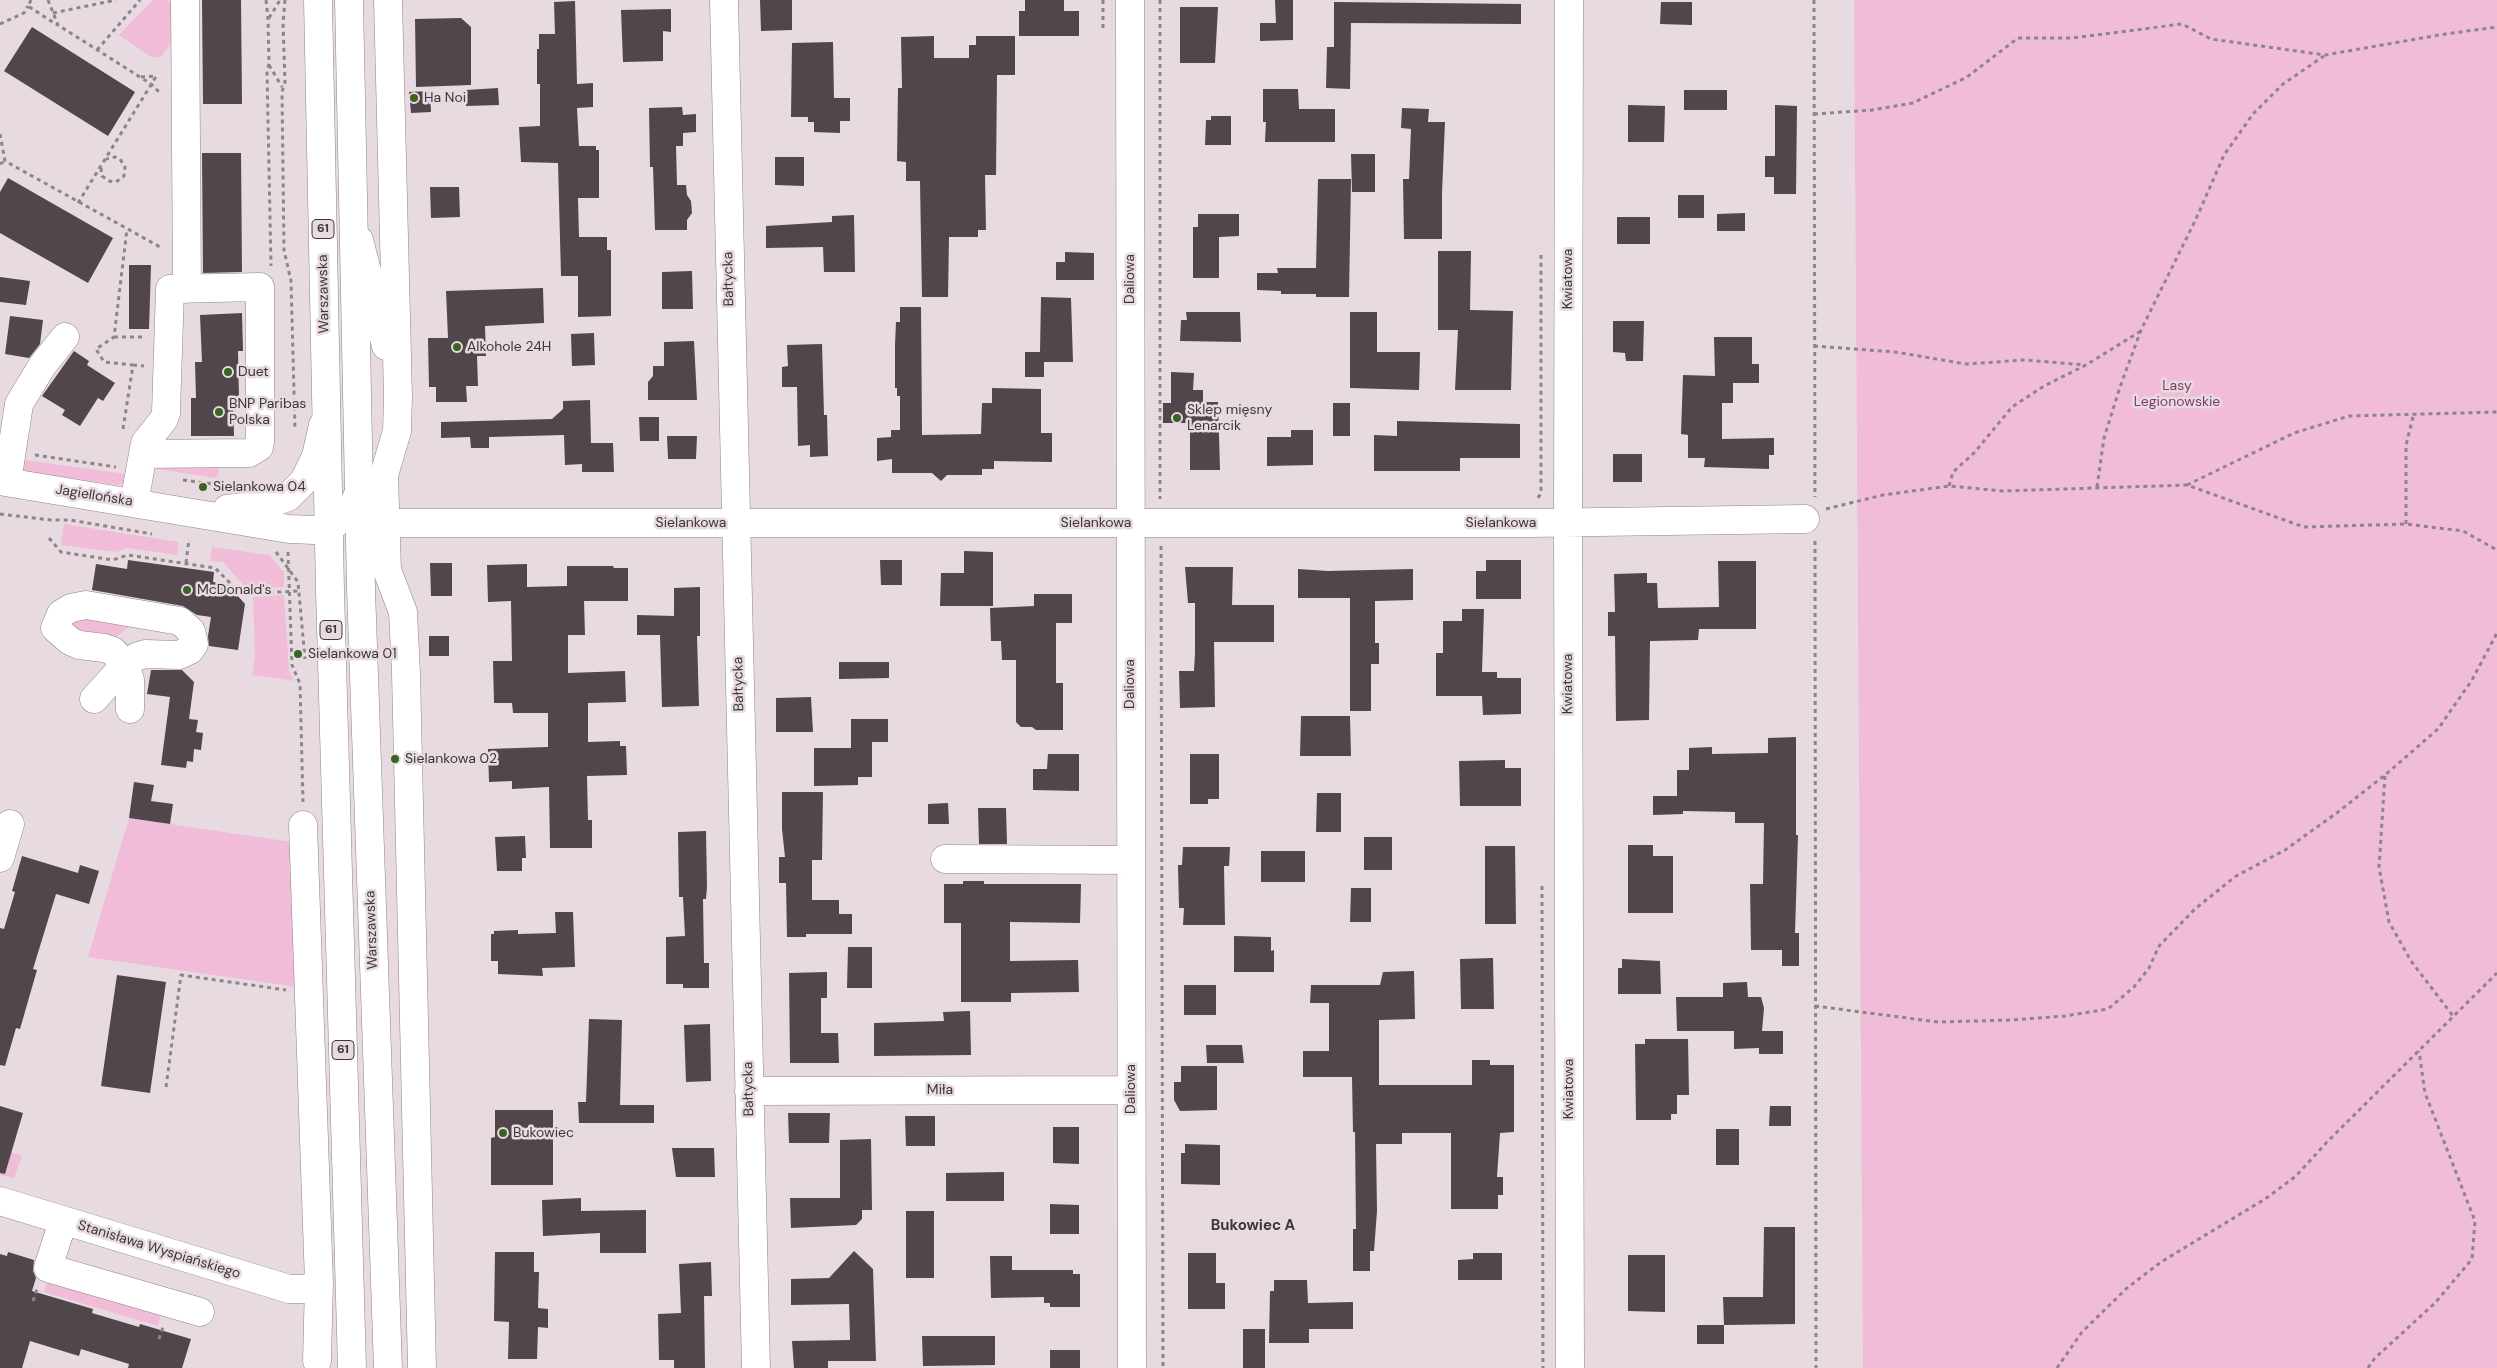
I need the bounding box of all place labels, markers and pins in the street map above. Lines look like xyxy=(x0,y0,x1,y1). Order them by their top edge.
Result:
place label: Ha Noi xyxy=(424,90,466,106)
marker: Ha Noi xyxy=(408,92,420,104)
place label: Alkohole 24H xyxy=(467,339,551,355)
marker: Alkohole 24H xyxy=(451,341,463,353)
place label: Duet xyxy=(238,364,269,380)
marker: Duet xyxy=(222,366,234,378)
place label: BNP Paribas Polska xyxy=(229,396,306,428)
place label: Sklep mięsny Lenarcik xyxy=(1187,402,1272,434)
marker: BNP Paribas Polska xyxy=(213,406,225,418)
marker: Sklep mięsny Lenarcik xyxy=(1171,412,1183,424)
place label: Sielankowa 04 xyxy=(213,479,306,495)
marker: Sielankowa 04 xyxy=(197,481,209,493)
place label: McDonald's xyxy=(197,582,272,598)
marker: McDonald's xyxy=(181,584,193,596)
place label: Sielankowa 01 xyxy=(308,646,397,662)
marker: Sielankowa 01 xyxy=(292,648,304,660)
place label: Sielankowa 02 xyxy=(405,751,497,767)
marker: Sielankowa 02 xyxy=(389,753,401,765)
place label: Bukowiec xyxy=(513,1125,574,1141)
marker: Bukowiec xyxy=(497,1127,509,1139)

